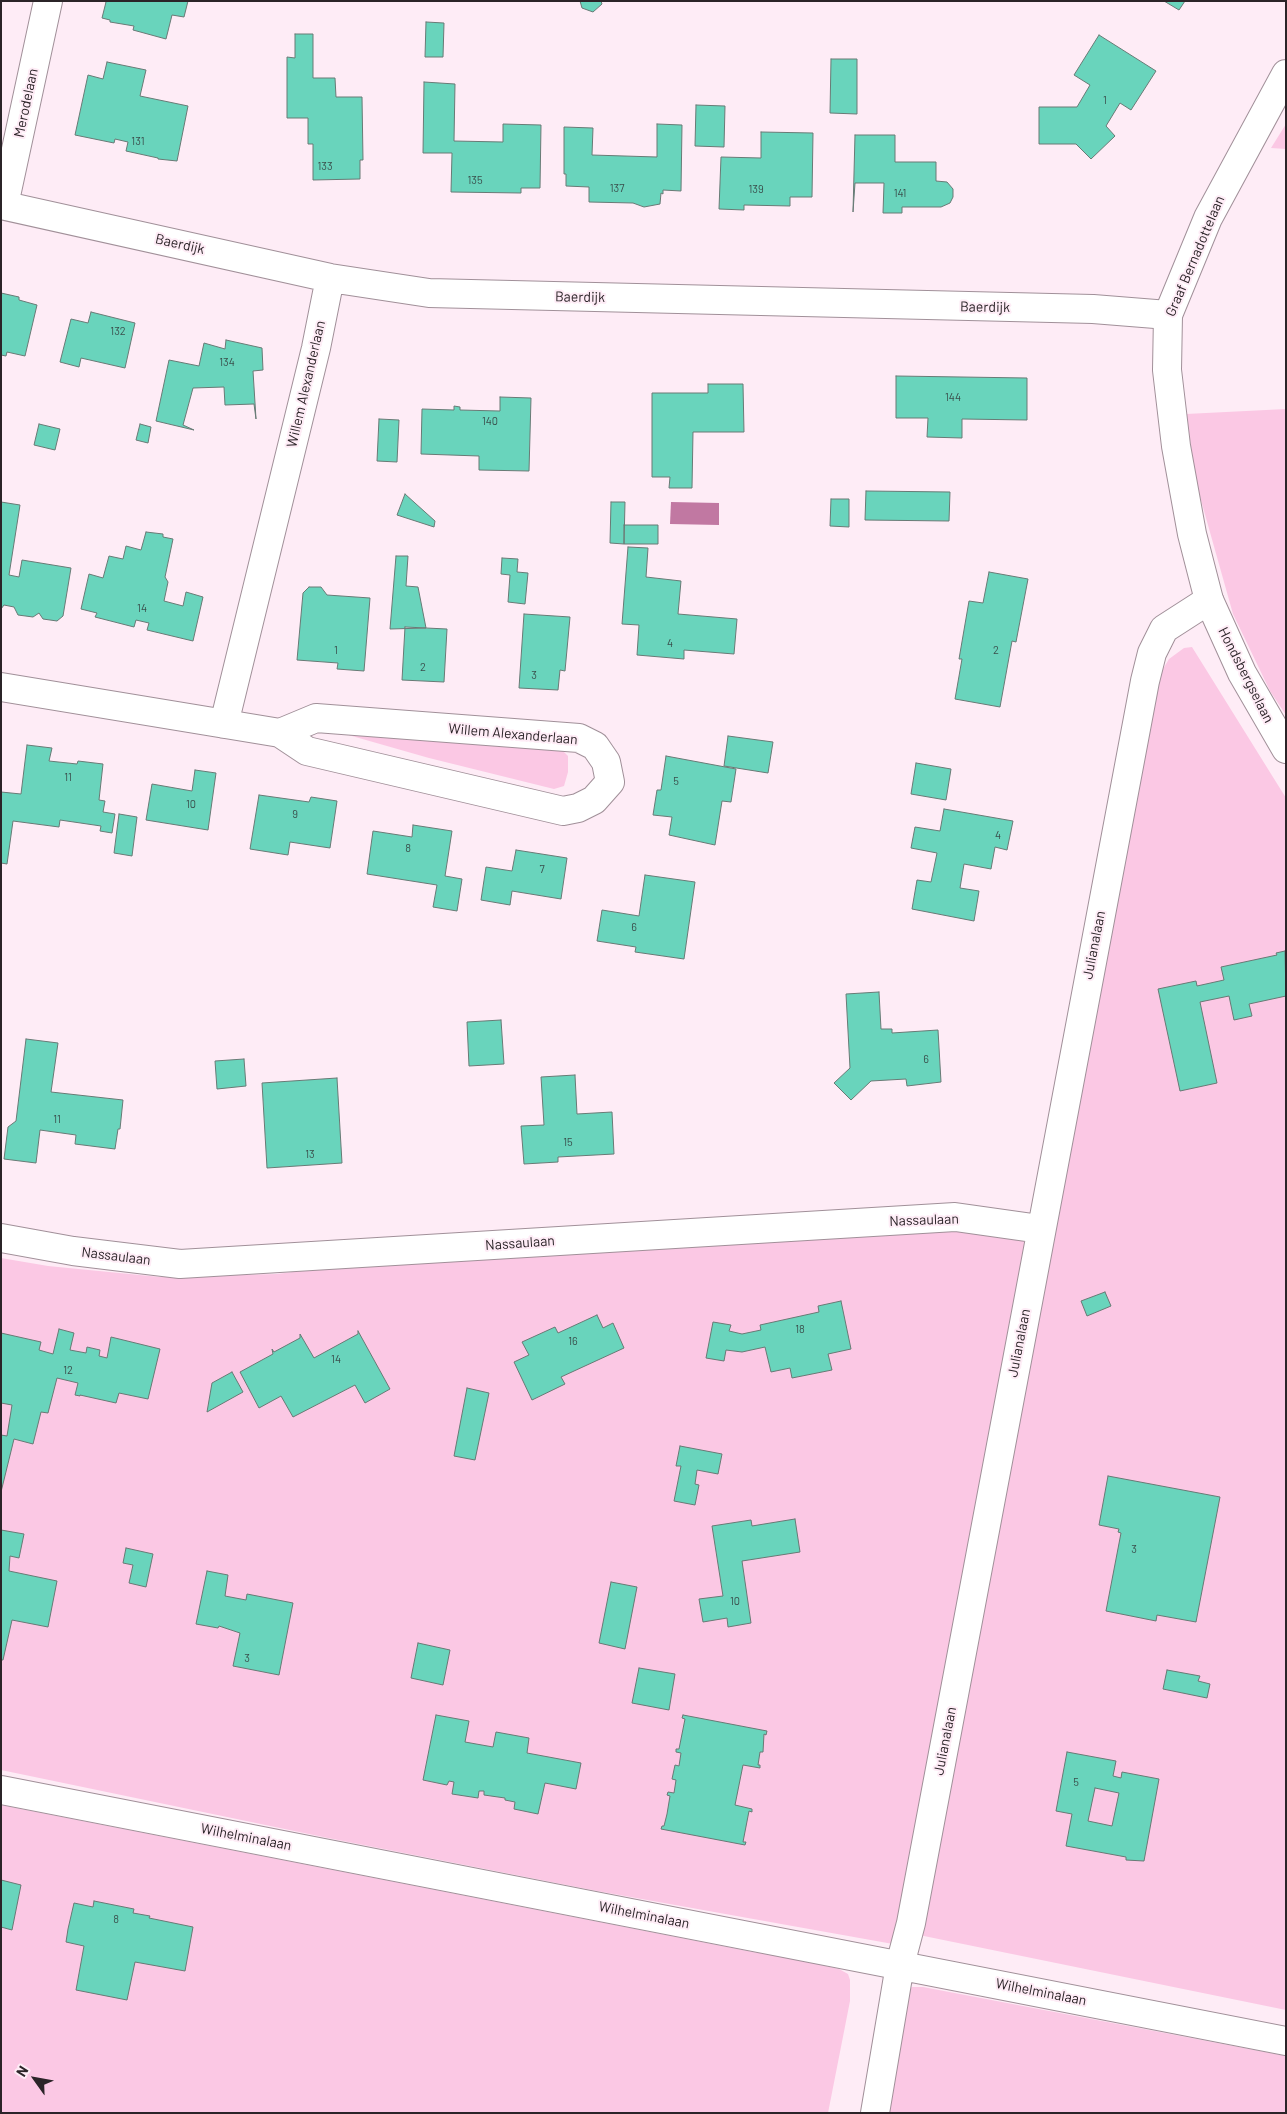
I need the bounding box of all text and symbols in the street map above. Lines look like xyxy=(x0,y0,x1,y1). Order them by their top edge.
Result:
street label: Merodelaan xyxy=(10,67,42,139)
house number: 1 xyxy=(1103,93,1107,107)
house number: 131 xyxy=(131,134,145,148)
house number: 133 xyxy=(317,159,333,173)
house number: 135 xyxy=(467,173,483,187)
house number: 137 xyxy=(610,181,624,195)
house number: 139 xyxy=(748,182,764,196)
house number: 141 xyxy=(894,186,906,200)
street label: Graaf Bernadottelaan xyxy=(1162,193,1228,319)
street label: Baerdijk xyxy=(154,230,206,258)
street label: Baerdijk xyxy=(555,288,605,306)
street label: Baerdijk xyxy=(960,298,1010,316)
street label: Willem Alexanderlaan xyxy=(283,319,329,449)
house number: 132 xyxy=(110,324,126,338)
house number: 134 xyxy=(219,355,235,369)
house number: 144 xyxy=(945,390,961,404)
house number: 140 xyxy=(482,414,498,428)
house number: 14 xyxy=(137,601,147,615)
street label: Hondsbergselaan xyxy=(1215,624,1277,726)
house number: 4 xyxy=(667,636,673,650)
house number: 1 xyxy=(334,643,338,657)
house number: 2 xyxy=(993,643,999,657)
house number: 2 xyxy=(420,660,426,674)
house number: 3 xyxy=(531,668,537,682)
street label: Willem Alexanderlaan xyxy=(448,720,578,748)
house number: 11 xyxy=(64,770,72,784)
house number: 5 xyxy=(673,774,679,788)
house number: 10 xyxy=(186,797,196,811)
house number: 9 xyxy=(292,807,298,821)
house number: 4 xyxy=(995,828,1001,842)
house number: 8 xyxy=(405,841,411,855)
house number: 7 xyxy=(539,862,545,876)
street label: Julianalaan xyxy=(1079,909,1109,981)
house number: 6 xyxy=(631,920,637,934)
house number: 6 xyxy=(923,1052,929,1066)
house number: 11 xyxy=(53,1112,61,1126)
house number: 15 xyxy=(563,1135,573,1149)
house number: 13 xyxy=(305,1147,315,1161)
street label: Nassaulaan xyxy=(889,1210,959,1230)
street label: Nassaulaan xyxy=(485,1232,555,1254)
street label: Nassaulaan xyxy=(80,1243,152,1269)
street label: Julianalaan xyxy=(1004,1307,1034,1379)
house number: 18 xyxy=(795,1322,805,1336)
house number: 16 xyxy=(568,1334,578,1348)
house number: 14 xyxy=(331,1352,341,1366)
house number: 12 xyxy=(63,1363,73,1377)
house number: 3 xyxy=(1131,1542,1137,1556)
house number: 10 xyxy=(730,1594,740,1608)
house number: 3 xyxy=(244,1651,250,1665)
street label: Julianalaan xyxy=(930,1705,960,1777)
house number: 5 xyxy=(1073,1775,1079,1789)
street label: Wilhelminalaan xyxy=(199,1820,293,1854)
street label: Wilhelminalaan xyxy=(597,1898,691,1932)
house number: 8 xyxy=(113,1912,119,1926)
street label: Wilhelminalaan xyxy=(994,1975,1088,2009)
north arrow xyxy=(10,2054,60,2104)
text: N xyxy=(12,2062,32,2079)

